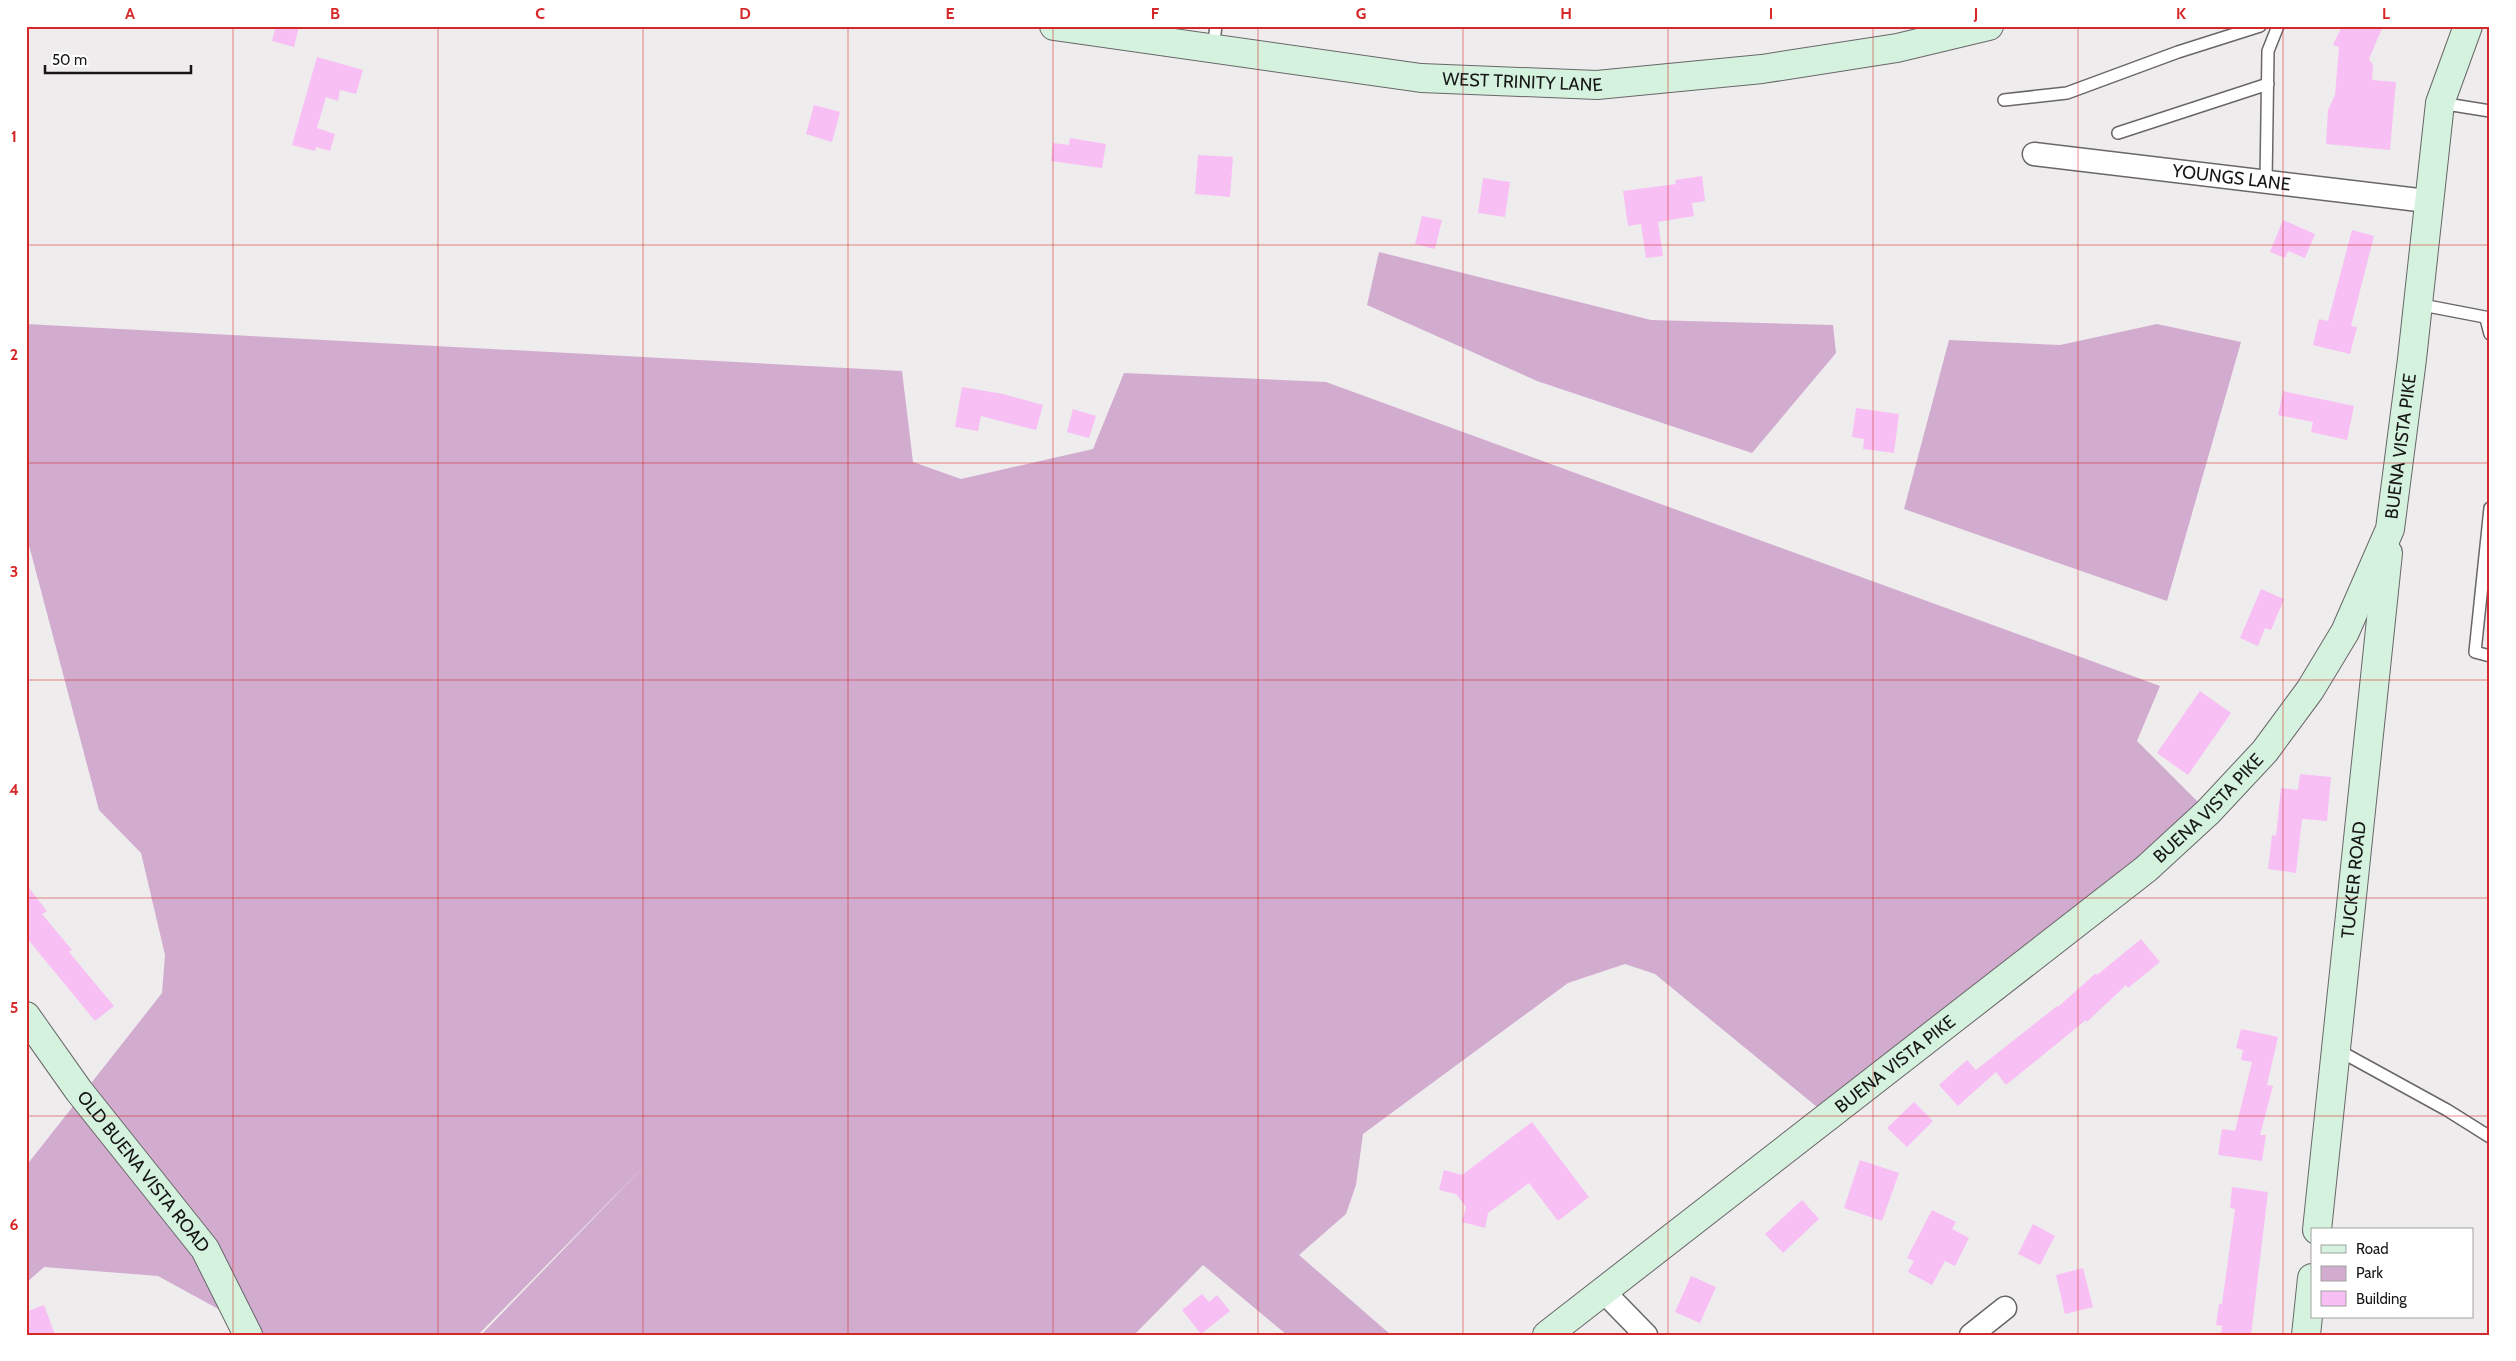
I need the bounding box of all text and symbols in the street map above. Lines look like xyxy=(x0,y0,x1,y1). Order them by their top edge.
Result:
text: A xyxy=(125,4,135,23)
text: B xyxy=(330,4,340,23)
text: C xyxy=(535,4,545,23)
text: D xyxy=(739,4,751,23)
text: E xyxy=(945,4,955,23)
text: F xyxy=(1151,4,1160,23)
text: G xyxy=(1356,4,1366,23)
text: H xyxy=(1560,4,1572,23)
text: I xyxy=(1769,4,1773,23)
text: J xyxy=(1973,4,1978,23)
text: K xyxy=(2176,4,2186,23)
text: L xyxy=(2382,4,2390,23)
scale bar xyxy=(45,42,191,74)
text: 50 m xyxy=(52,51,87,69)
street label: WEST TRINITY LANE xyxy=(1442,68,1603,96)
text: 1 xyxy=(11,127,17,146)
street label: YOUNGS LANE xyxy=(2170,160,2292,196)
text: 2 xyxy=(10,345,18,364)
street label: BUENA VISTA PIKE xyxy=(2380,372,2421,520)
text: 3 xyxy=(10,562,18,581)
street label: BUENA VISTA PIKE xyxy=(2149,749,2268,868)
text: 4 xyxy=(9,780,19,799)
street label: TUCKER ROAD xyxy=(2337,820,2371,940)
text: 5 xyxy=(10,998,18,1017)
street label: BUENA VISTA PIKE xyxy=(1830,1011,1960,1118)
street label: OLD BUENA VISTA ROAD xyxy=(72,1087,214,1257)
text: 6 xyxy=(10,1215,19,1234)
legend xyxy=(2311,1228,2474,1318)
text: Road xyxy=(2356,1240,2389,1258)
text: Park xyxy=(2356,1264,2383,1282)
text: Building xyxy=(2356,1290,2407,1308)

